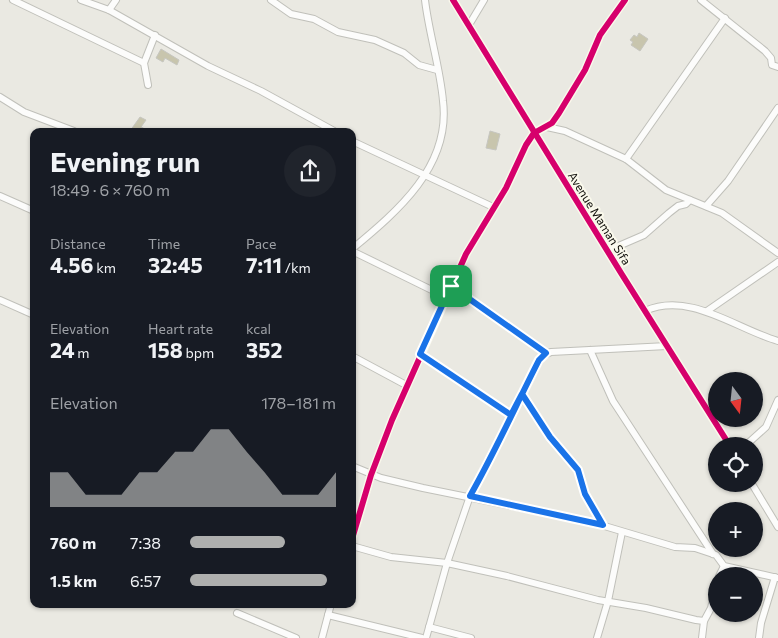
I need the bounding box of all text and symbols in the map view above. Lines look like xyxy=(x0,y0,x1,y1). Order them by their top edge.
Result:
text: Evening run xyxy=(50,144,200,178)
button: share xyxy=(284,145,336,197)
street label: Avenue Maman Sifa xyxy=(566,169,634,267)
text: 18:49 · 6 × 760 m xyxy=(50,180,170,199)
text: Distance xyxy=(50,235,106,252)
text: Time xyxy=(148,235,180,252)
text: Pace xyxy=(246,235,276,252)
text: 4.56 xyxy=(50,252,94,277)
text: 32:45 xyxy=(148,252,203,277)
text: 7:11 xyxy=(246,252,282,277)
text: km xyxy=(94,259,116,276)
text: /km xyxy=(282,259,311,276)
pin xyxy=(430,265,472,307)
icon: arrive xyxy=(437,272,465,300)
text: Elevation xyxy=(50,320,109,337)
text: Heart rate xyxy=(148,320,213,337)
text: kcal xyxy=(246,320,271,337)
text: 24 xyxy=(50,337,75,362)
text: 158 xyxy=(148,337,183,362)
text: 352 xyxy=(246,337,282,362)
text: m xyxy=(75,344,89,361)
text: bpm xyxy=(183,344,214,361)
north arrow xyxy=(708,372,762,428)
map controls xyxy=(708,372,763,622)
text: Elevation xyxy=(50,393,118,412)
text: 178–181 m xyxy=(261,393,336,412)
button: locate xyxy=(708,437,763,492)
button: + xyxy=(708,502,763,557)
text: 760 m xyxy=(50,533,96,552)
text: 7:38 xyxy=(130,533,161,552)
button: − xyxy=(708,567,763,622)
text: 1.5 km xyxy=(50,571,97,590)
text: 6:57 xyxy=(130,571,161,590)

